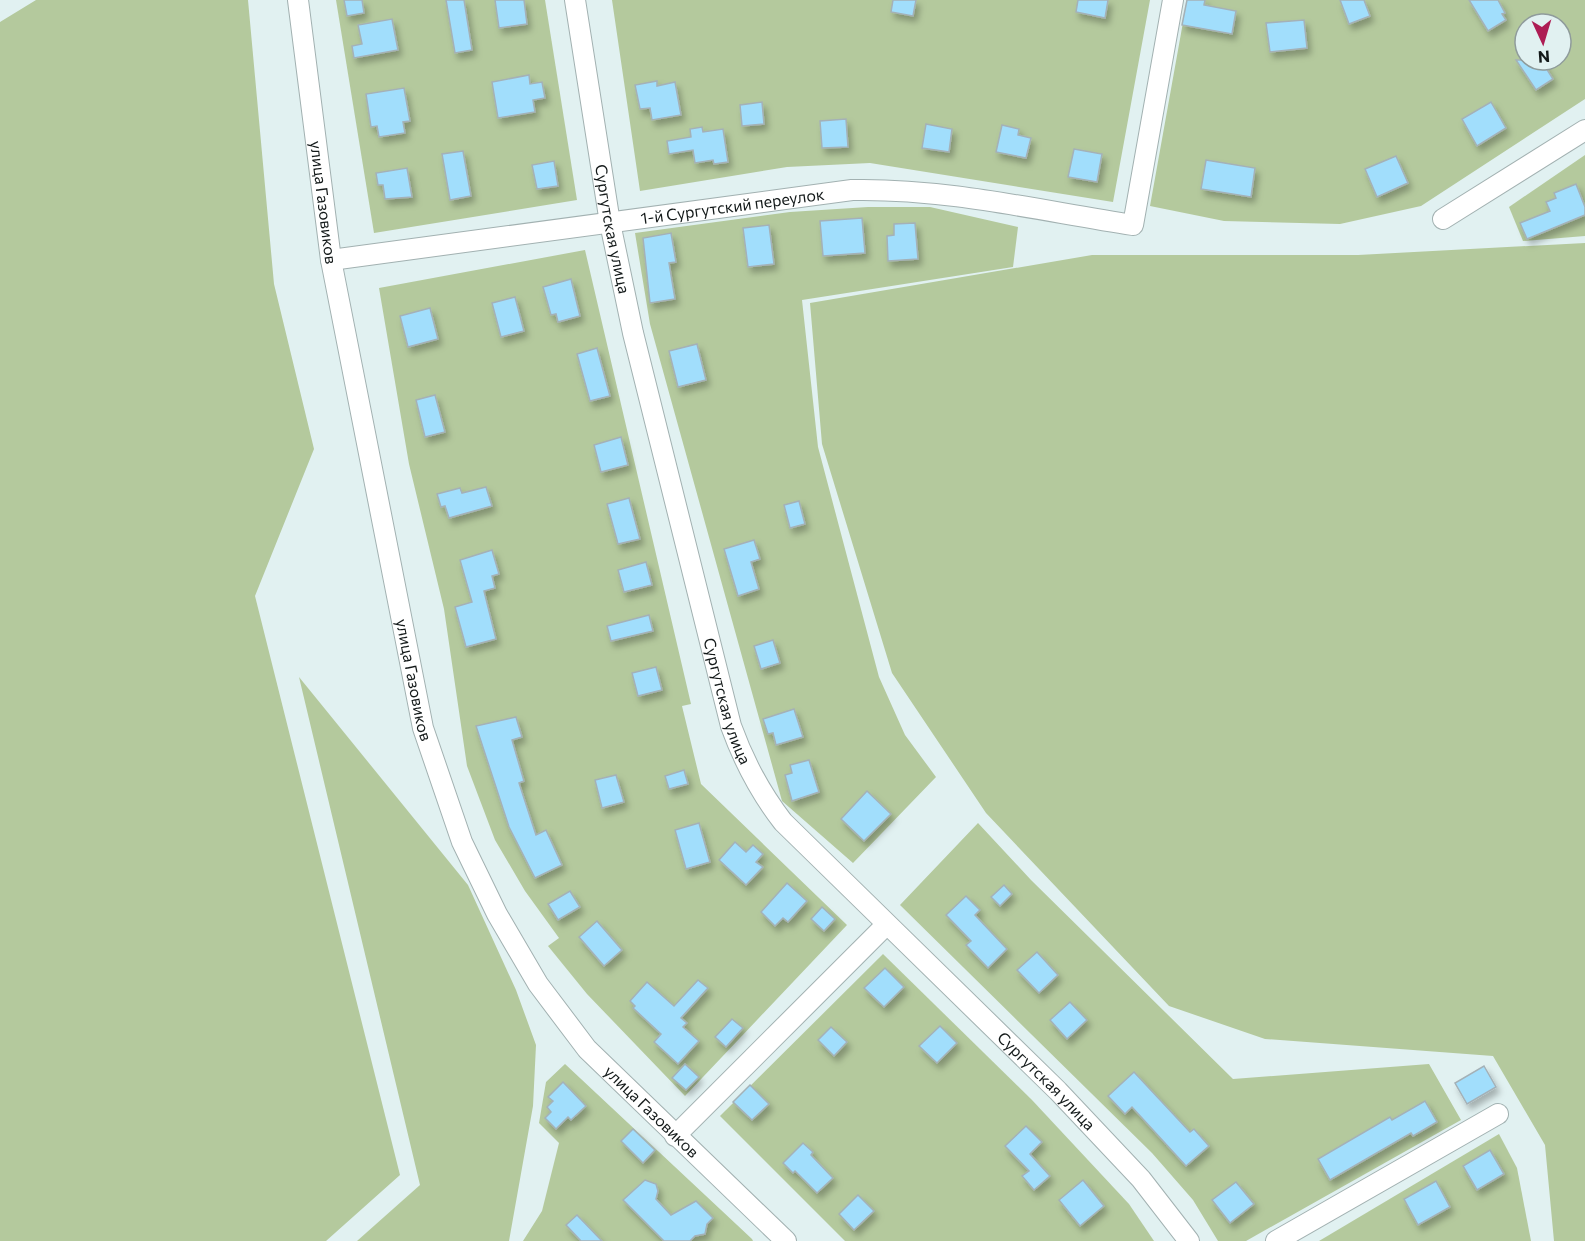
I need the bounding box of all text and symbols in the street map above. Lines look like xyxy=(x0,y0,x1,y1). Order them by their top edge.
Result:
north arrow xyxy=(1513,12,1573,72)
text: N xyxy=(1537,48,1551,67)
street label: улица Газовиков xyxy=(307,140,341,265)
street label: Сургутская улица xyxy=(592,163,634,295)
street label: 1-й Сургутский переулок xyxy=(639,184,826,227)
street label: улица Газовиков xyxy=(393,617,437,743)
street label: Сургутская улица xyxy=(700,636,756,767)
street label: Сургутская улица xyxy=(994,1027,1100,1134)
street label: улица Газовиков xyxy=(601,1061,703,1161)

